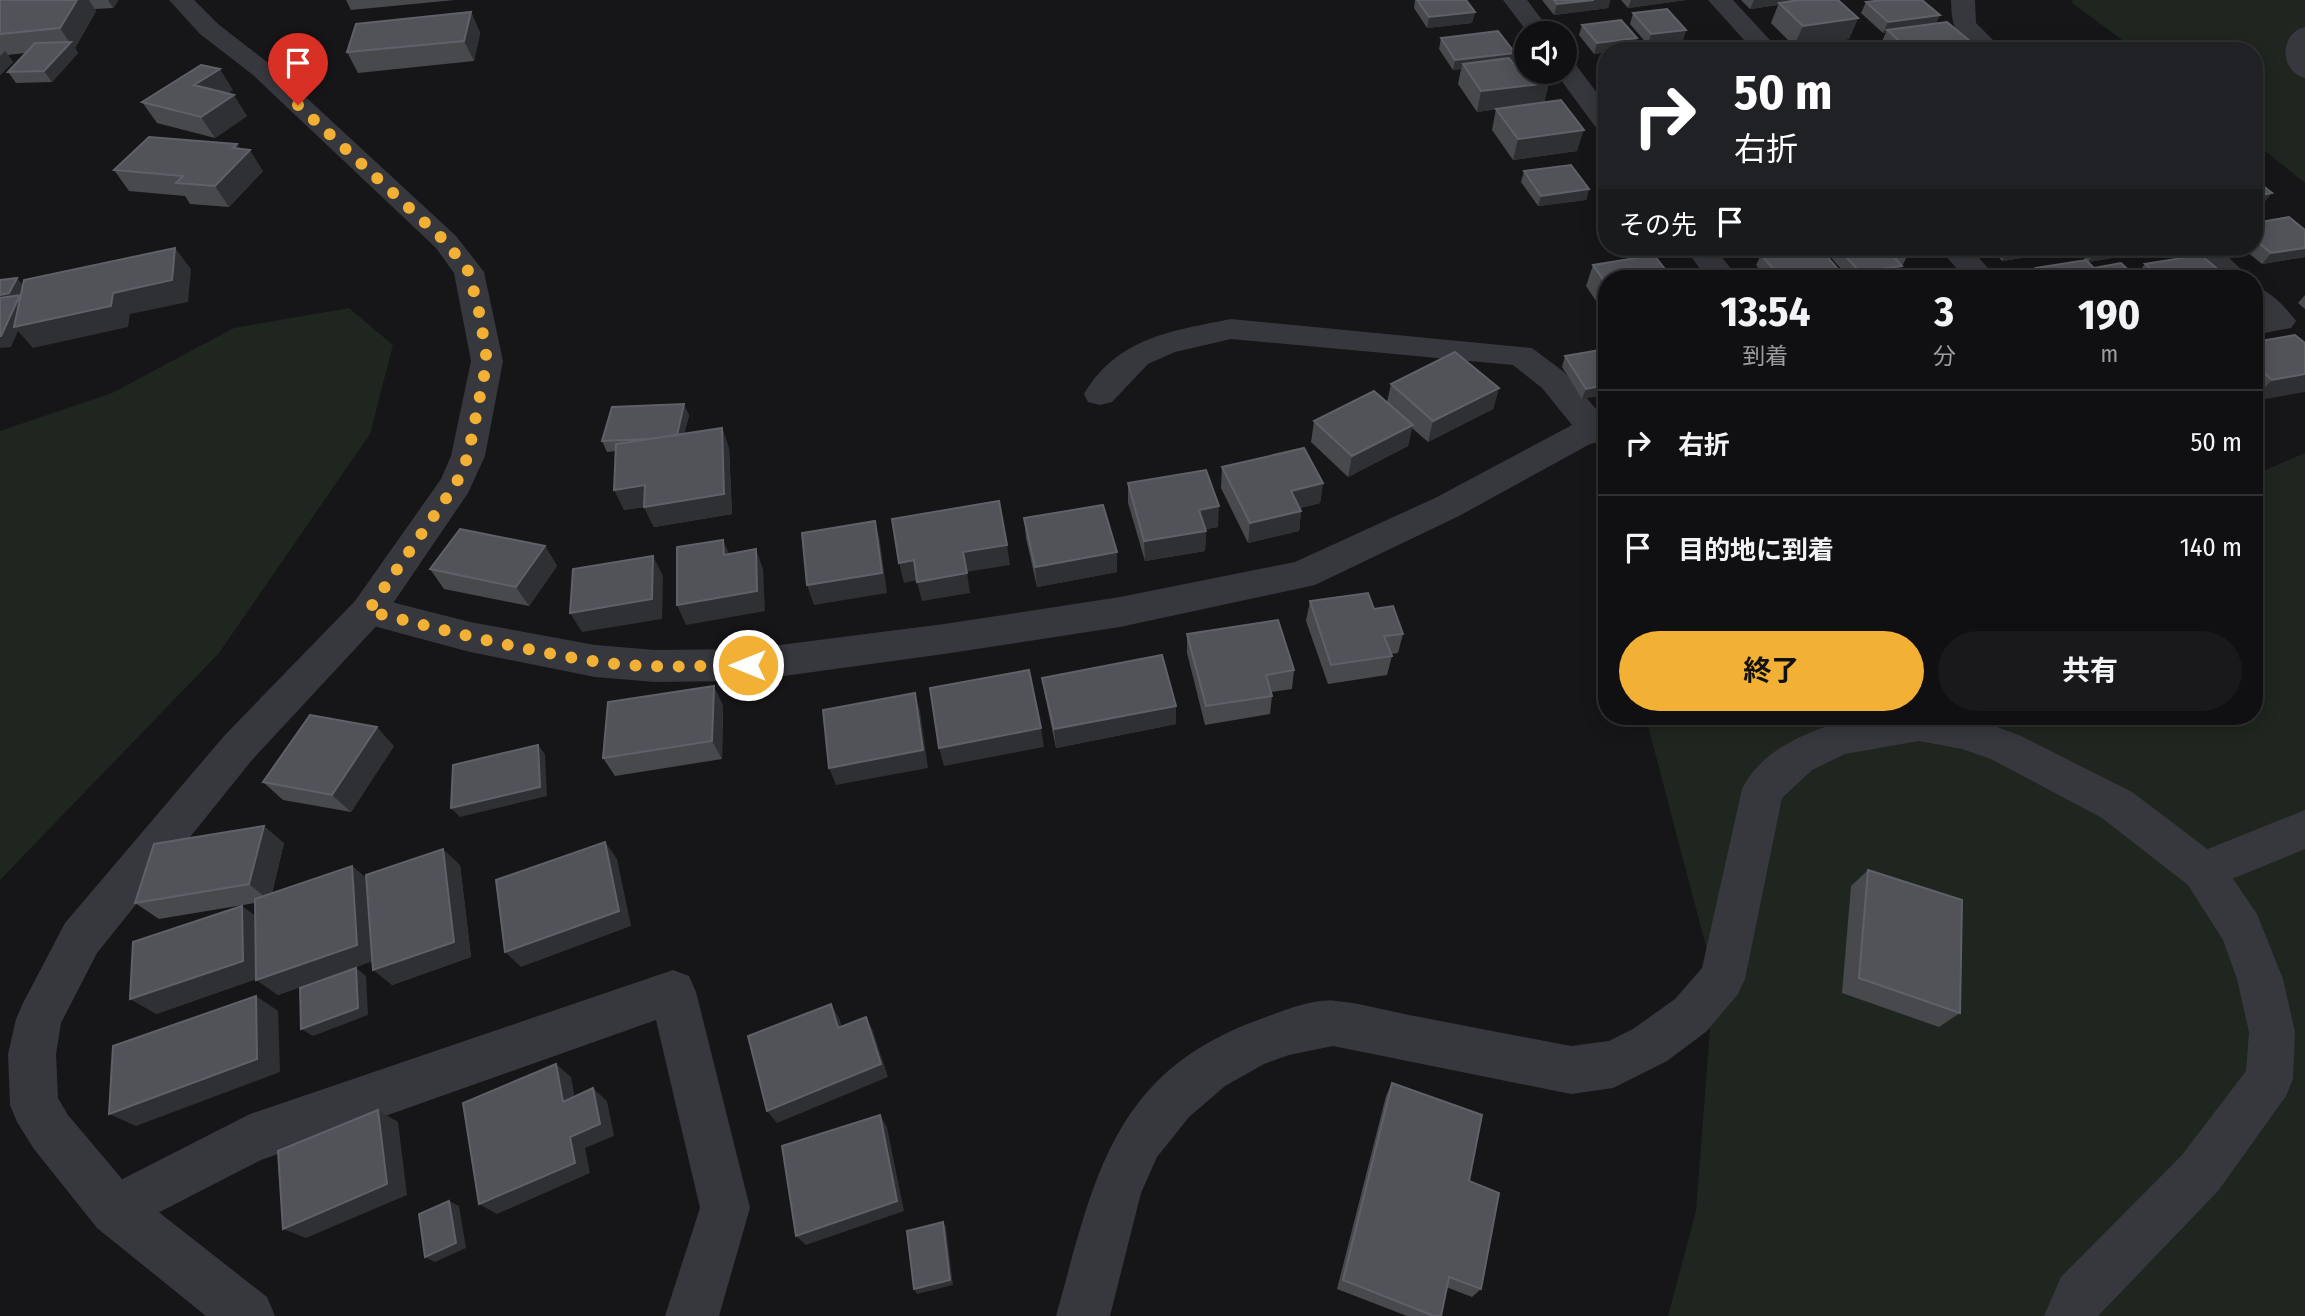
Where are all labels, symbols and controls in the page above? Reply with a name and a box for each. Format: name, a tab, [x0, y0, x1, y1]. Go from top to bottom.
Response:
map controls	[1514, 21, 1577, 84]
button: sound	[1514, 21, 1577, 84]
pin	[268, 33, 328, 105]
icon: arrive	[279, 44, 317, 82]
text: 50 m	[1734, 63, 1832, 122]
icon: right	[1619, 70, 1710, 161]
text: 右折	[1734, 130, 1798, 168]
icon: arrive	[1711, 203, 1749, 241]
text: その先	[1619, 210, 1697, 241]
text: 13:54	[1720, 287, 1810, 337]
text: 3	[1934, 287, 1954, 337]
text: 190	[2078, 290, 2141, 340]
text: m	[2100, 340, 2118, 368]
text: 到着	[1742, 342, 1788, 370]
text: 分	[1933, 342, 1956, 370]
icon: right	[1619, 424, 1657, 462]
text: 50 m	[2190, 427, 2242, 458]
text: 右折	[1678, 430, 1730, 461]
icon: arrive	[1619, 529, 1657, 567]
text: 140 m	[2180, 532, 2242, 563]
text: 目的地に到着	[1678, 535, 1834, 566]
position arrow	[711, 628, 785, 702]
button: 終了	[1619, 631, 1924, 711]
button: 共有	[1938, 631, 2242, 711]

